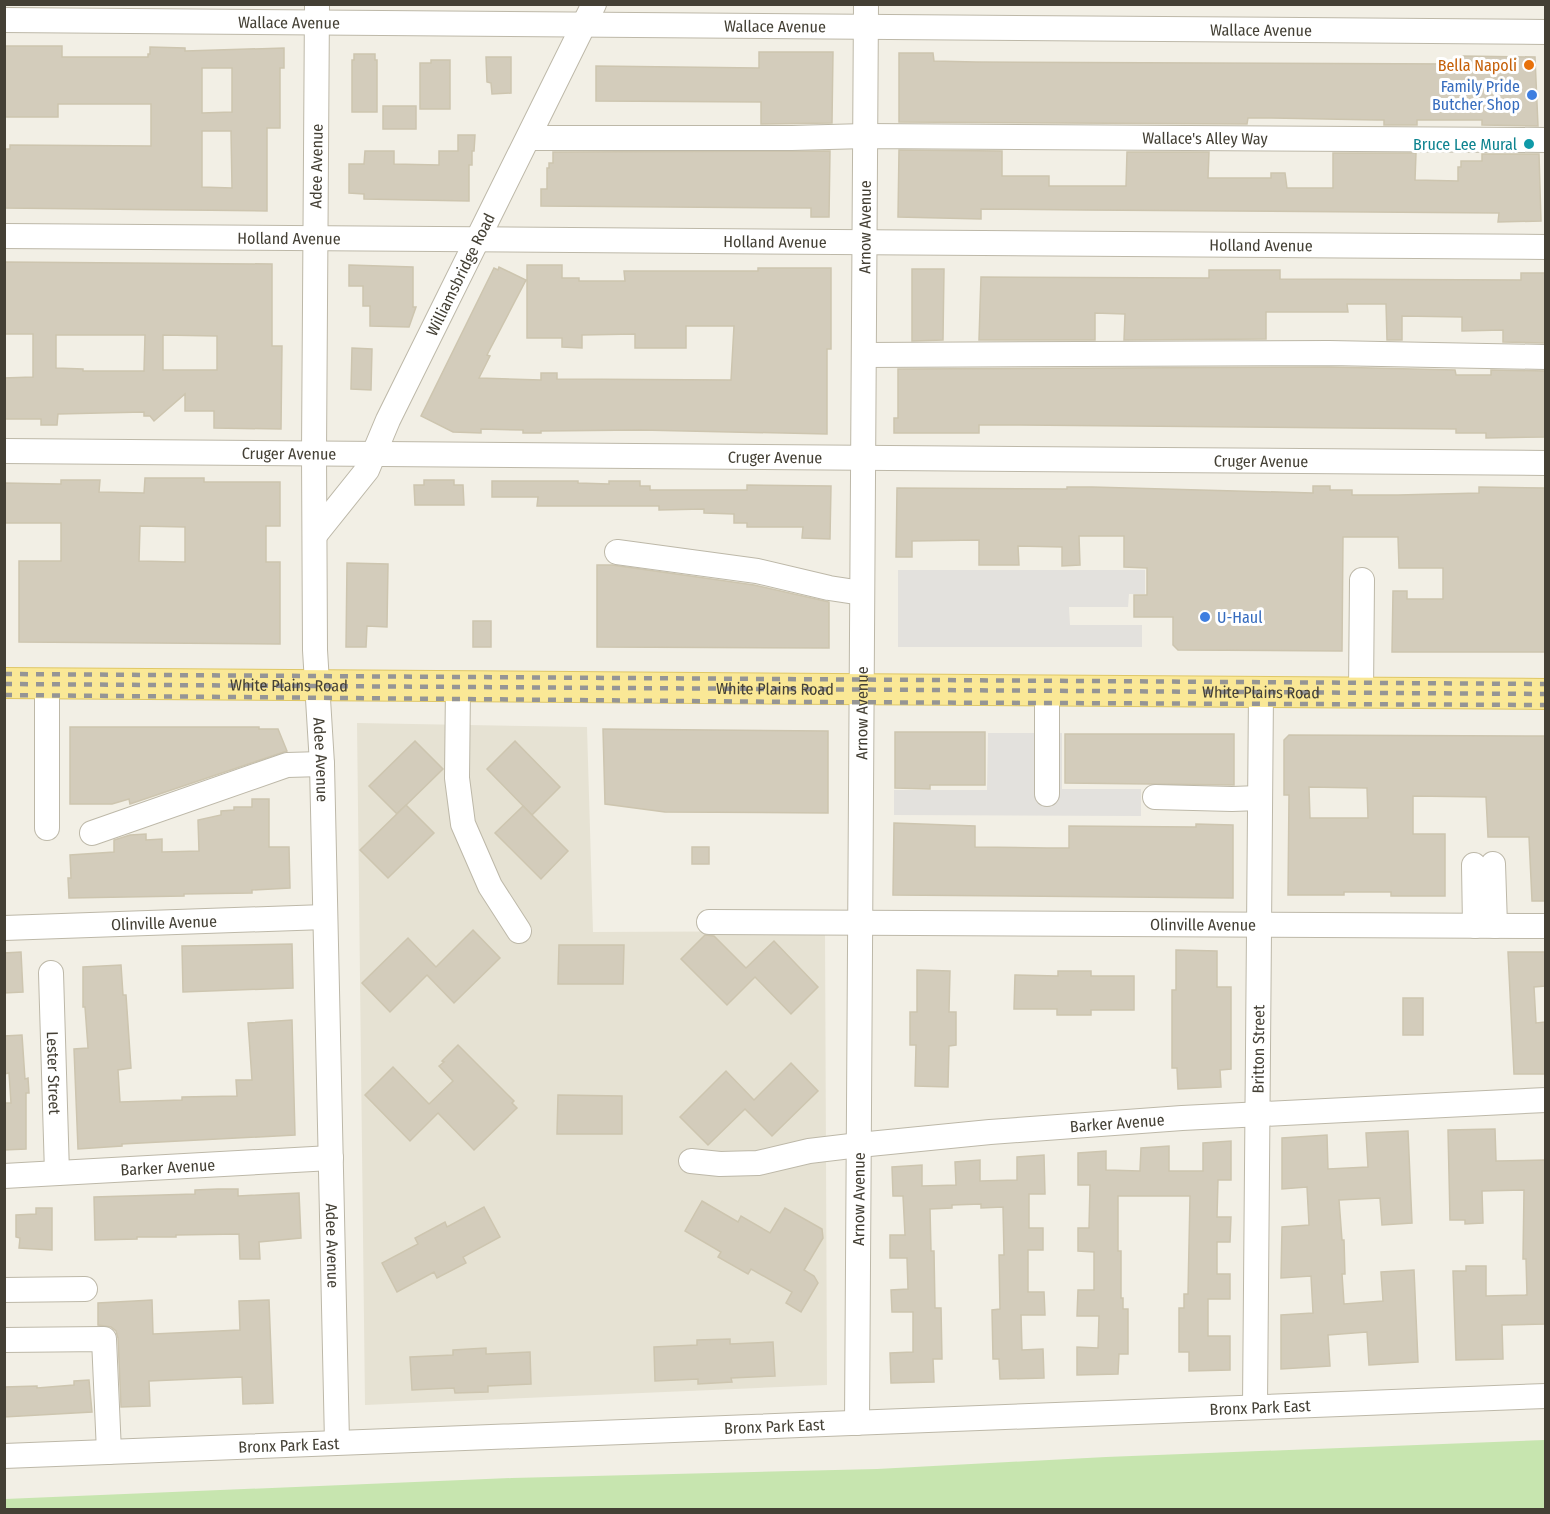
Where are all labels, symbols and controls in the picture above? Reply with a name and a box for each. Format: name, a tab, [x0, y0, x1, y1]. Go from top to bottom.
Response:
street label: Wallace Avenue	[238, 13, 340, 33]
street label: Wallace Avenue	[724, 17, 826, 36]
street label: Wallace Avenue	[1210, 20, 1312, 40]
place label: Bella Napoli	[1438, 56, 1517, 75]
marker: Bella Napoli	[1522, 58, 1536, 72]
place label: Family Pride Butcher Shop	[1432, 77, 1520, 114]
marker: Family Pride Butcher Shop	[1525, 88, 1539, 102]
street label: Adee Avenue	[306, 123, 327, 208]
street label: Wallace's Alley Way	[1142, 129, 1269, 148]
place label: Bruce Lee Mural	[1413, 135, 1517, 154]
marker: Bruce Lee Mural	[1522, 137, 1536, 151]
street label: Arnow Avenue	[855, 180, 875, 274]
street label: Williamsbridge Road	[422, 210, 499, 339]
street label: Holland Avenue	[237, 229, 341, 248]
street label: Holland Avenue	[723, 232, 827, 252]
street label: Holland Avenue	[1209, 236, 1313, 255]
street label: Cruger Avenue	[242, 444, 336, 464]
street label: Cruger Avenue	[728, 448, 822, 467]
street label: Cruger Avenue	[1214, 451, 1308, 471]
place label: U-Haul	[1217, 608, 1262, 627]
marker: U-Haul	[1198, 610, 1212, 624]
street label: Arnow Avenue	[852, 666, 872, 760]
street label: White Plains Road	[230, 676, 348, 695]
street label: White Plains Road	[716, 679, 834, 699]
street label: White Plains Road	[1202, 683, 1320, 702]
street label: Adee Avenue	[309, 717, 332, 802]
street label: Olinville Avenue	[111, 912, 217, 934]
street label: Olinville Avenue	[1150, 915, 1256, 935]
street label: Britton Street	[1249, 1004, 1268, 1093]
street label: Lester Street	[43, 1031, 64, 1116]
street label: Barker Avenue	[1069, 1110, 1165, 1136]
street label: Arnow Avenue	[849, 1152, 869, 1246]
street label: Barker Avenue	[120, 1155, 216, 1180]
street label: Adee Avenue	[322, 1203, 343, 1288]
street label: Bronx Park East	[1209, 1396, 1312, 1419]
street label: Bronx Park East	[724, 1415, 826, 1438]
street label: Bronx Park East	[238, 1434, 340, 1457]

